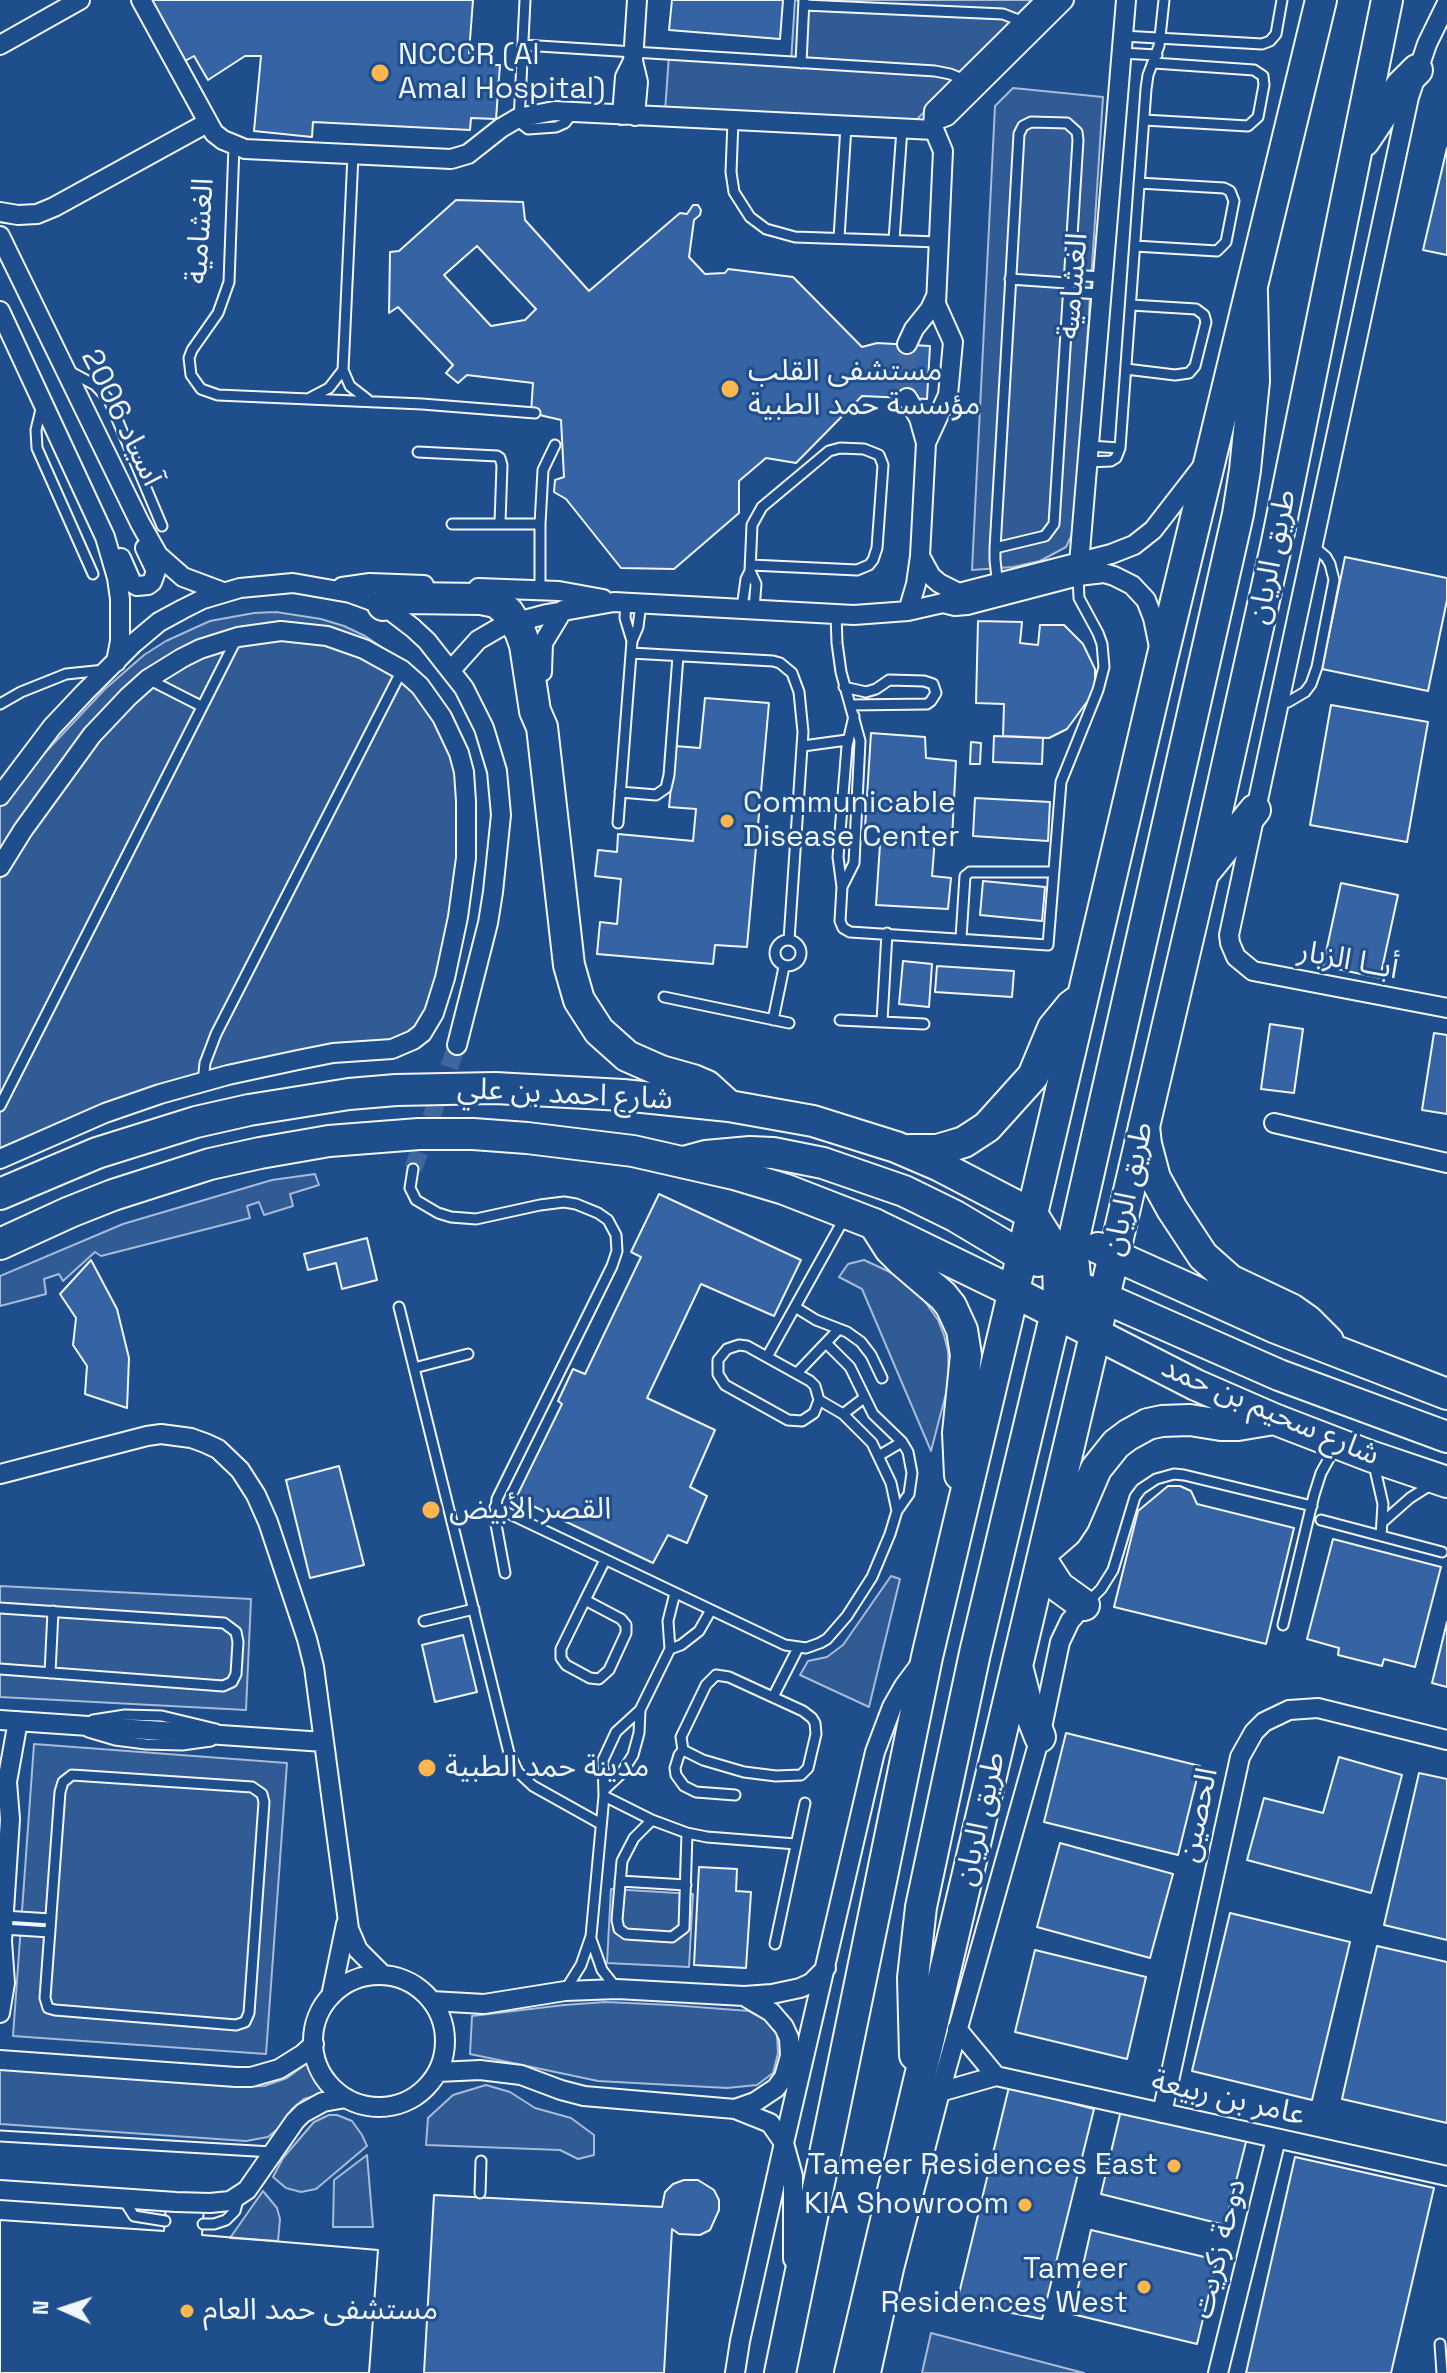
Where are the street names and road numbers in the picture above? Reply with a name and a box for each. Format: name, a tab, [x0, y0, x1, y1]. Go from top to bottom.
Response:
street label: الغشامية	[179, 177, 223, 285]
street label: الغشامية	[1051, 231, 1097, 341]
street label: آسياد 2006	[73, 344, 169, 492]
street label: طريق الريان	[1241, 487, 1305, 627]
street label: أبــا الزبار	[1295, 934, 1401, 988]
street label: شارع احمد بن علي	[456, 1071, 674, 1119]
street label: طريق الريان	[1096, 1119, 1162, 1259]
street label: شارع سحيم بن حمد	[1156, 1350, 1384, 1474]
street label: طريق الريان	[948, 1749, 1014, 1889]
street label: الحصين	[1171, 1764, 1227, 1866]
street label: عامر بن ربيعة	[1148, 2064, 1308, 2134]
street label: دوحة زكريت	[1185, 2175, 1255, 2323]

